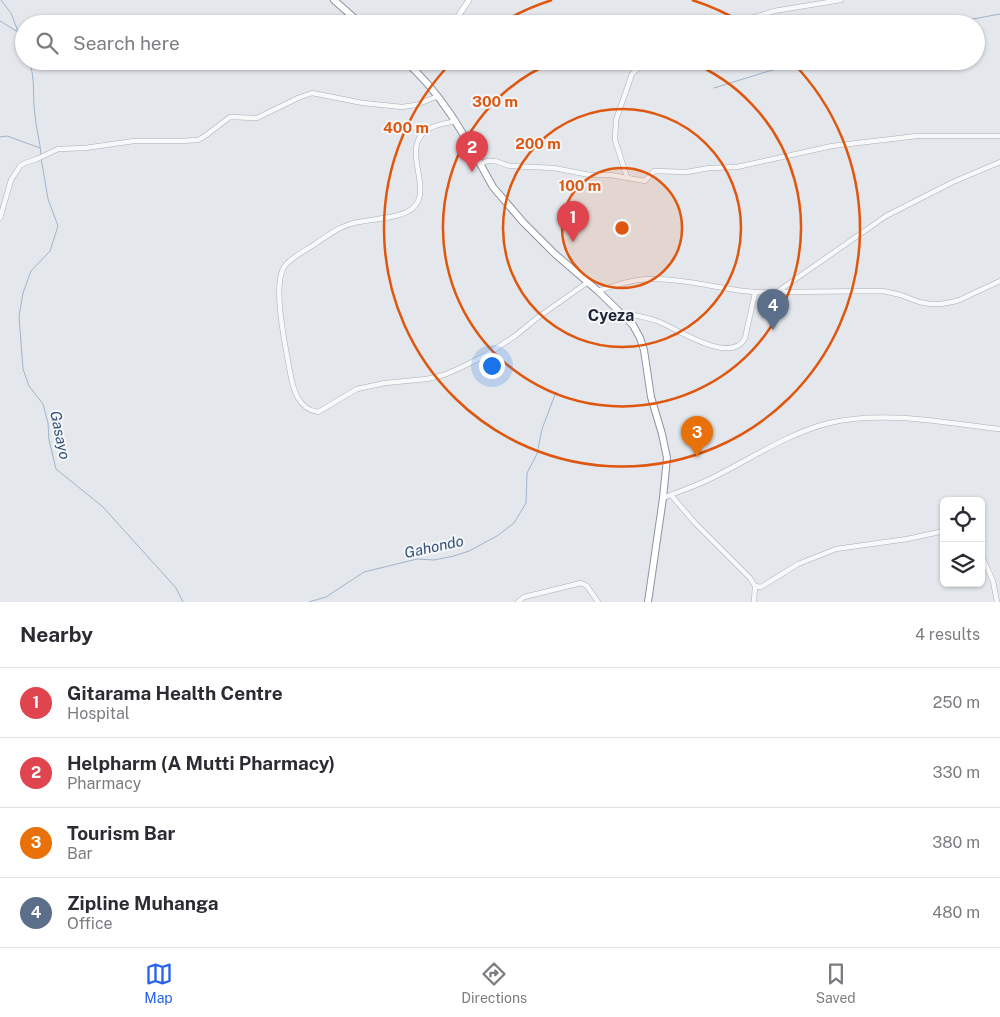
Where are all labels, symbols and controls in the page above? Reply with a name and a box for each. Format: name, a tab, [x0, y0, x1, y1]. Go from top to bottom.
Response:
search box	[15, 15, 985, 70]
icon: search	[33, 29, 61, 57]
text: Search here	[73, 32, 180, 54]
text: 300 m	[472, 93, 518, 110]
text: 400 m	[383, 119, 429, 136]
pin: 2	[456, 131, 488, 172]
text: 200 m	[515, 135, 561, 152]
text: 100 m	[559, 177, 601, 194]
pin: 1	[557, 201, 589, 242]
centre of rings	[613, 219, 631, 237]
pin: 4	[757, 289, 789, 330]
district label: Cyeza	[588, 306, 634, 325]
your location	[479, 353, 505, 379]
water label: Gasayo	[47, 409, 74, 461]
pin: 3	[681, 416, 713, 457]
map controls	[940, 497, 985, 587]
button: locate	[940, 497, 985, 542]
water label: Gahondo	[403, 532, 465, 561]
button: layers	[940, 542, 985, 587]
text: Nearby	[20, 622, 93, 647]
text: 4 results	[915, 625, 980, 644]
text: Gitarama Health Centre	[67, 682, 283, 704]
text: 1	[33, 693, 39, 712]
text: 250 m	[933, 693, 980, 712]
text: Hospital	[67, 704, 130, 723]
text: Helpharm (A Mutti Pharmacy)	[67, 752, 335, 774]
text: 2	[31, 763, 41, 782]
text: 330 m	[933, 763, 980, 782]
text: Pharmacy	[67, 774, 141, 793]
text: Tourism Bar	[67, 822, 175, 844]
text: 3	[31, 833, 41, 852]
text: 380 m	[932, 833, 980, 852]
text: Bar	[67, 844, 93, 863]
text: Zipline Muhanga	[67, 892, 218, 914]
text: 4	[31, 903, 41, 922]
text: 480 m	[932, 903, 980, 922]
text: Office	[67, 914, 113, 933]
tab: Map	[144, 960, 173, 1006]
tab: Directions	[461, 960, 527, 1006]
tab: Saved	[816, 960, 856, 1006]

